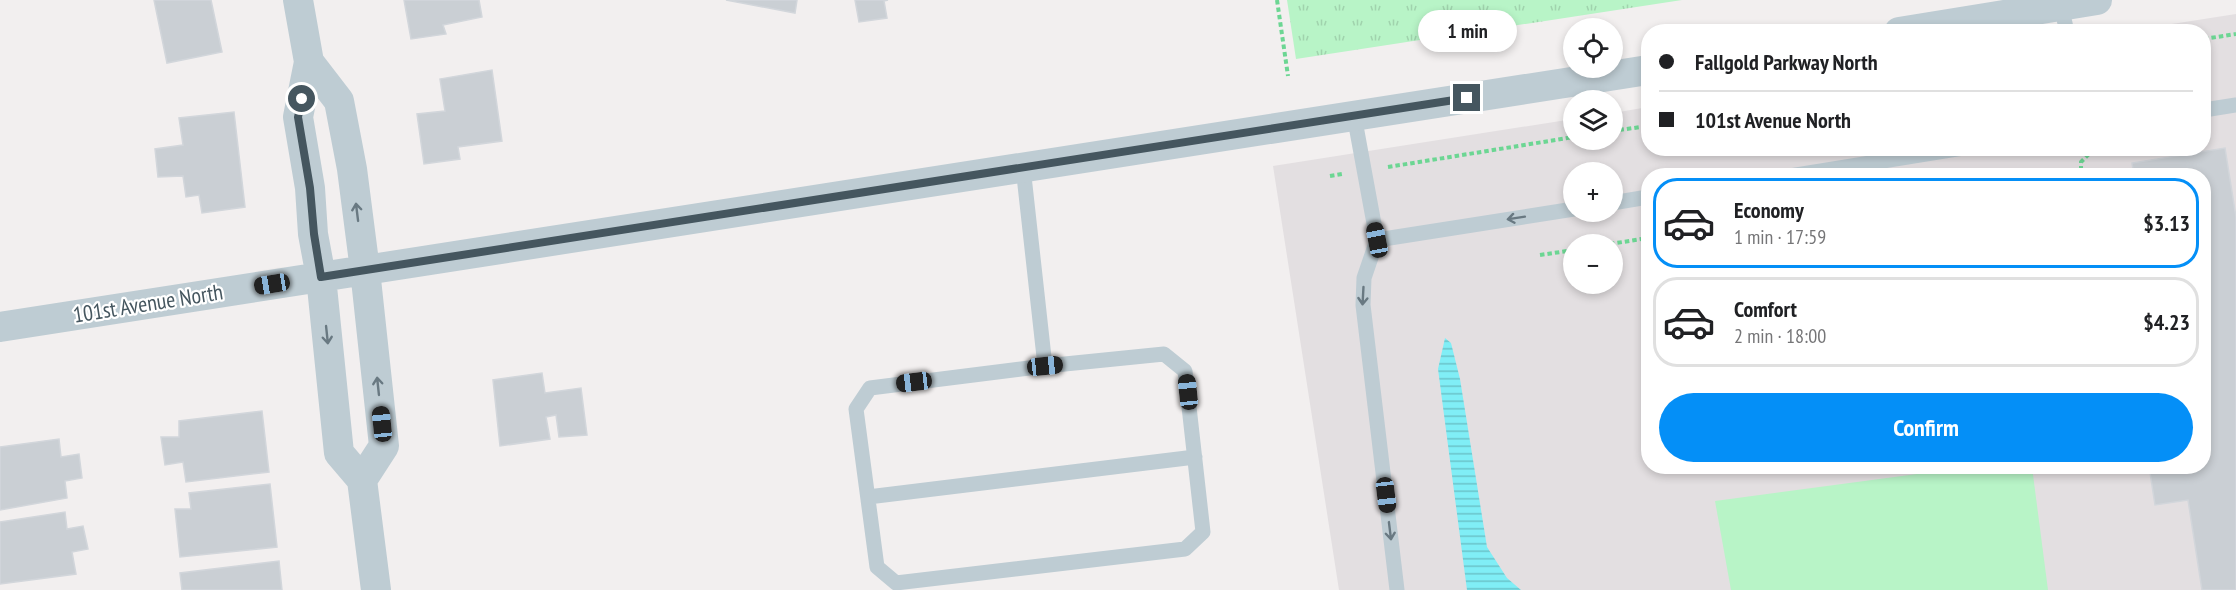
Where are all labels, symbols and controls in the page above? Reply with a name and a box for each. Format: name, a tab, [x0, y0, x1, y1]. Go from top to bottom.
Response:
callout: 1 min	[1418, 11, 1516, 53]
text: 1 min	[1447, 18, 1488, 44]
map controls	[1563, 18, 1623, 294]
button: locate	[1563, 18, 1623, 78]
text: Fallgold Parkway North	[1695, 48, 1878, 76]
route end	[1453, 84, 1480, 111]
route start	[288, 85, 315, 112]
button: layers	[1563, 90, 1623, 150]
text: 101st Avenue North	[1695, 106, 1851, 134]
button: +	[1563, 162, 1623, 222]
icon: car	[1662, 196, 1716, 250]
text: Economy	[1734, 196, 1804, 224]
one-way arrow	[351, 203, 362, 223]
text: $3.13	[2143, 209, 2190, 237]
one-way arrow	[1506, 213, 1526, 224]
car	[1365, 221, 1389, 259]
text: 1 min · 17:59	[1734, 224, 1826, 250]
button: −	[1563, 234, 1623, 294]
car	[253, 272, 291, 296]
street label: 101st Avenue North	[71, 277, 225, 329]
one-way arrow	[1358, 286, 1369, 305]
icon: car	[1662, 295, 1716, 349]
text: Comfort	[1734, 295, 1797, 323]
text: $4.23	[2143, 308, 2190, 336]
text: 2 min · 18:00	[1734, 323, 1826, 349]
one-way arrow	[322, 325, 333, 345]
car	[1026, 355, 1064, 377]
car	[895, 371, 933, 393]
car	[1177, 373, 1199, 411]
one-way arrow	[372, 377, 383, 397]
button: Confirm	[1659, 393, 2193, 462]
car	[371, 405, 393, 443]
car	[1375, 476, 1397, 514]
one-way arrow	[1385, 521, 1396, 541]

